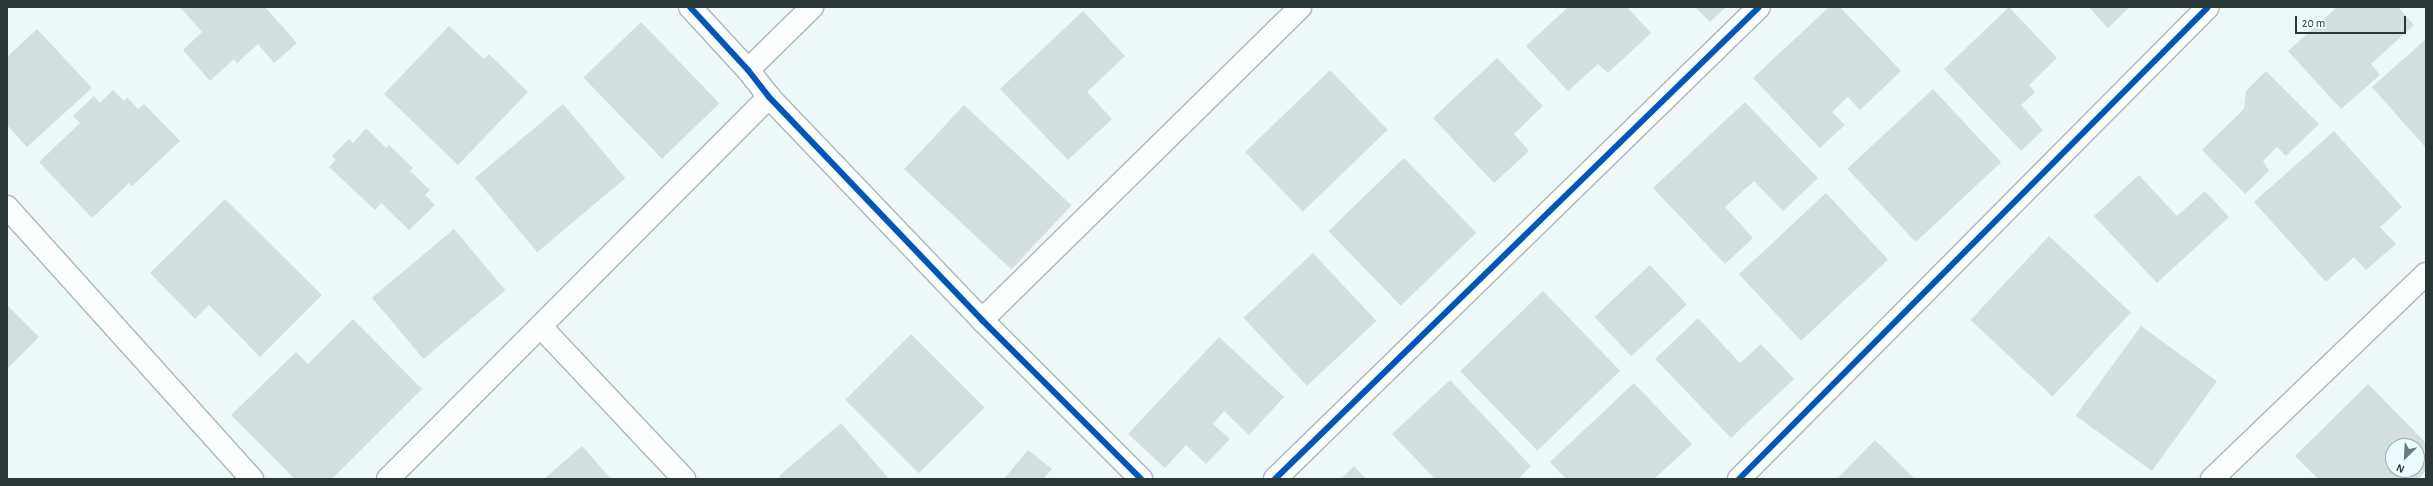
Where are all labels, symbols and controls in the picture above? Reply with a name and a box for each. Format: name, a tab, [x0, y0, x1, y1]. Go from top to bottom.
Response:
scale bar	[2297, 8, 2408, 34]
text: 20 m	[2302, 17, 2325, 29]
north arrow	[2385, 438, 2425, 478]
text: N	[2395, 462, 2406, 475]

